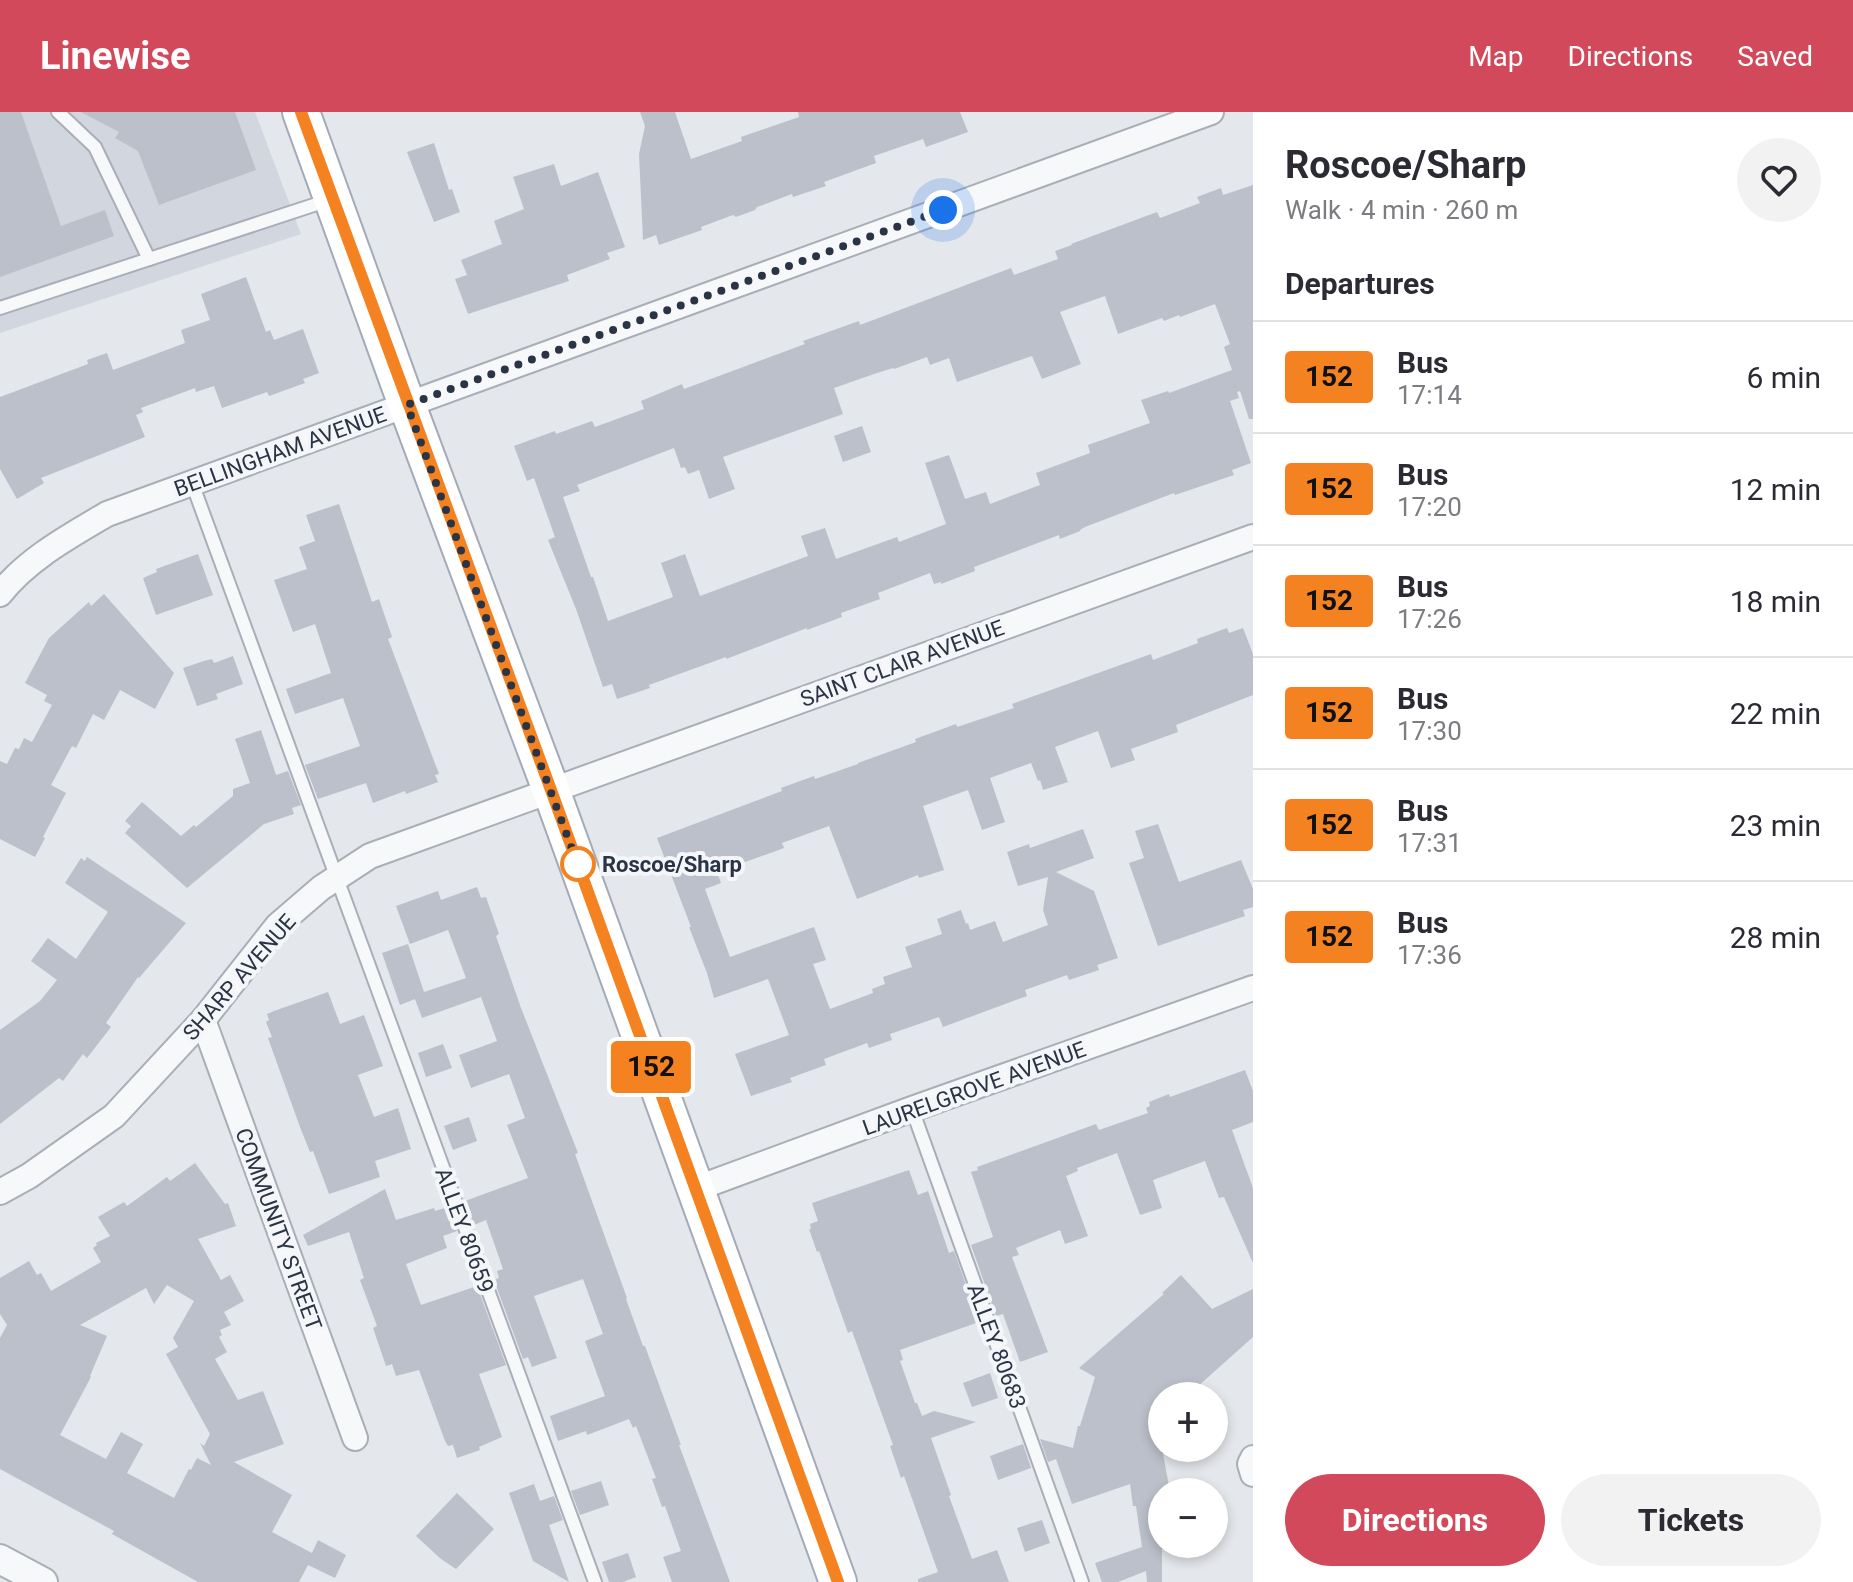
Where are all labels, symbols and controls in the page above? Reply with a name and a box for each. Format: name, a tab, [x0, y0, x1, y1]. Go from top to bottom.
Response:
text: Linewise	[40, 34, 190, 78]
text: Map	[1468, 40, 1524, 73]
text: Directions	[1568, 40, 1693, 73]
text: Saved	[1737, 40, 1813, 73]
button: heart	[1737, 138, 1821, 222]
text: Roscoe/Sharp	[1285, 143, 1527, 187]
your location	[923, 190, 963, 230]
text: Walk · 4 min · 260 m	[1285, 195, 1518, 225]
text: Departures	[1285, 266, 1435, 301]
text: Bus	[1397, 345, 1448, 380]
text: 152	[1305, 360, 1353, 393]
text: 6 min	[1747, 360, 1821, 395]
text: 17:14	[1397, 380, 1462, 410]
street label: BELLINGHAM AVENUE	[171, 401, 390, 502]
text: Bus	[1397, 457, 1448, 492]
text: 152	[1305, 472, 1353, 505]
text: 12 min	[1730, 472, 1821, 507]
text: 17:20	[1397, 492, 1462, 522]
text: Bus	[1397, 569, 1448, 604]
text: 152	[1305, 584, 1353, 617]
text: 18 min	[1730, 584, 1821, 619]
text: 17:26	[1397, 604, 1462, 634]
street label: SAINT CLAIR AVENUE	[797, 615, 1007, 712]
text: Bus	[1397, 681, 1448, 716]
text: 152	[1305, 696, 1353, 729]
text: 22 min	[1730, 696, 1821, 731]
text: 17:30	[1397, 716, 1462, 746]
text: Bus	[1397, 793, 1448, 828]
text: 152	[1305, 808, 1353, 841]
text: 23 min	[1730, 808, 1821, 843]
text: 17:31	[1397, 828, 1462, 858]
marker: Roscoe/Sharp	[561, 847, 595, 881]
place label: Roscoe/Sharp	[602, 852, 742, 877]
text: Bus	[1397, 905, 1448, 940]
street label: SHARP AVENUE	[178, 909, 301, 1045]
text: 152	[1305, 920, 1353, 953]
text: 28 min	[1730, 920, 1821, 955]
text: 17:36	[1397, 940, 1462, 970]
street label: LAURELGROVE AVENUE	[859, 1036, 1089, 1140]
line badge: 152	[605, 1041, 697, 1093]
text: 152	[627, 1050, 675, 1083]
street label: COMMUNITY STREET	[230, 1125, 327, 1334]
street label: ALLEY 80659	[430, 1164, 499, 1296]
street label: ALLEY 80683	[962, 1280, 1031, 1412]
map controls	[1148, 1382, 1228, 1558]
button: +	[1148, 1382, 1228, 1462]
button: Directions	[1285, 1474, 1545, 1566]
button: Tickets	[1561, 1474, 1821, 1566]
button: −	[1148, 1478, 1228, 1558]

